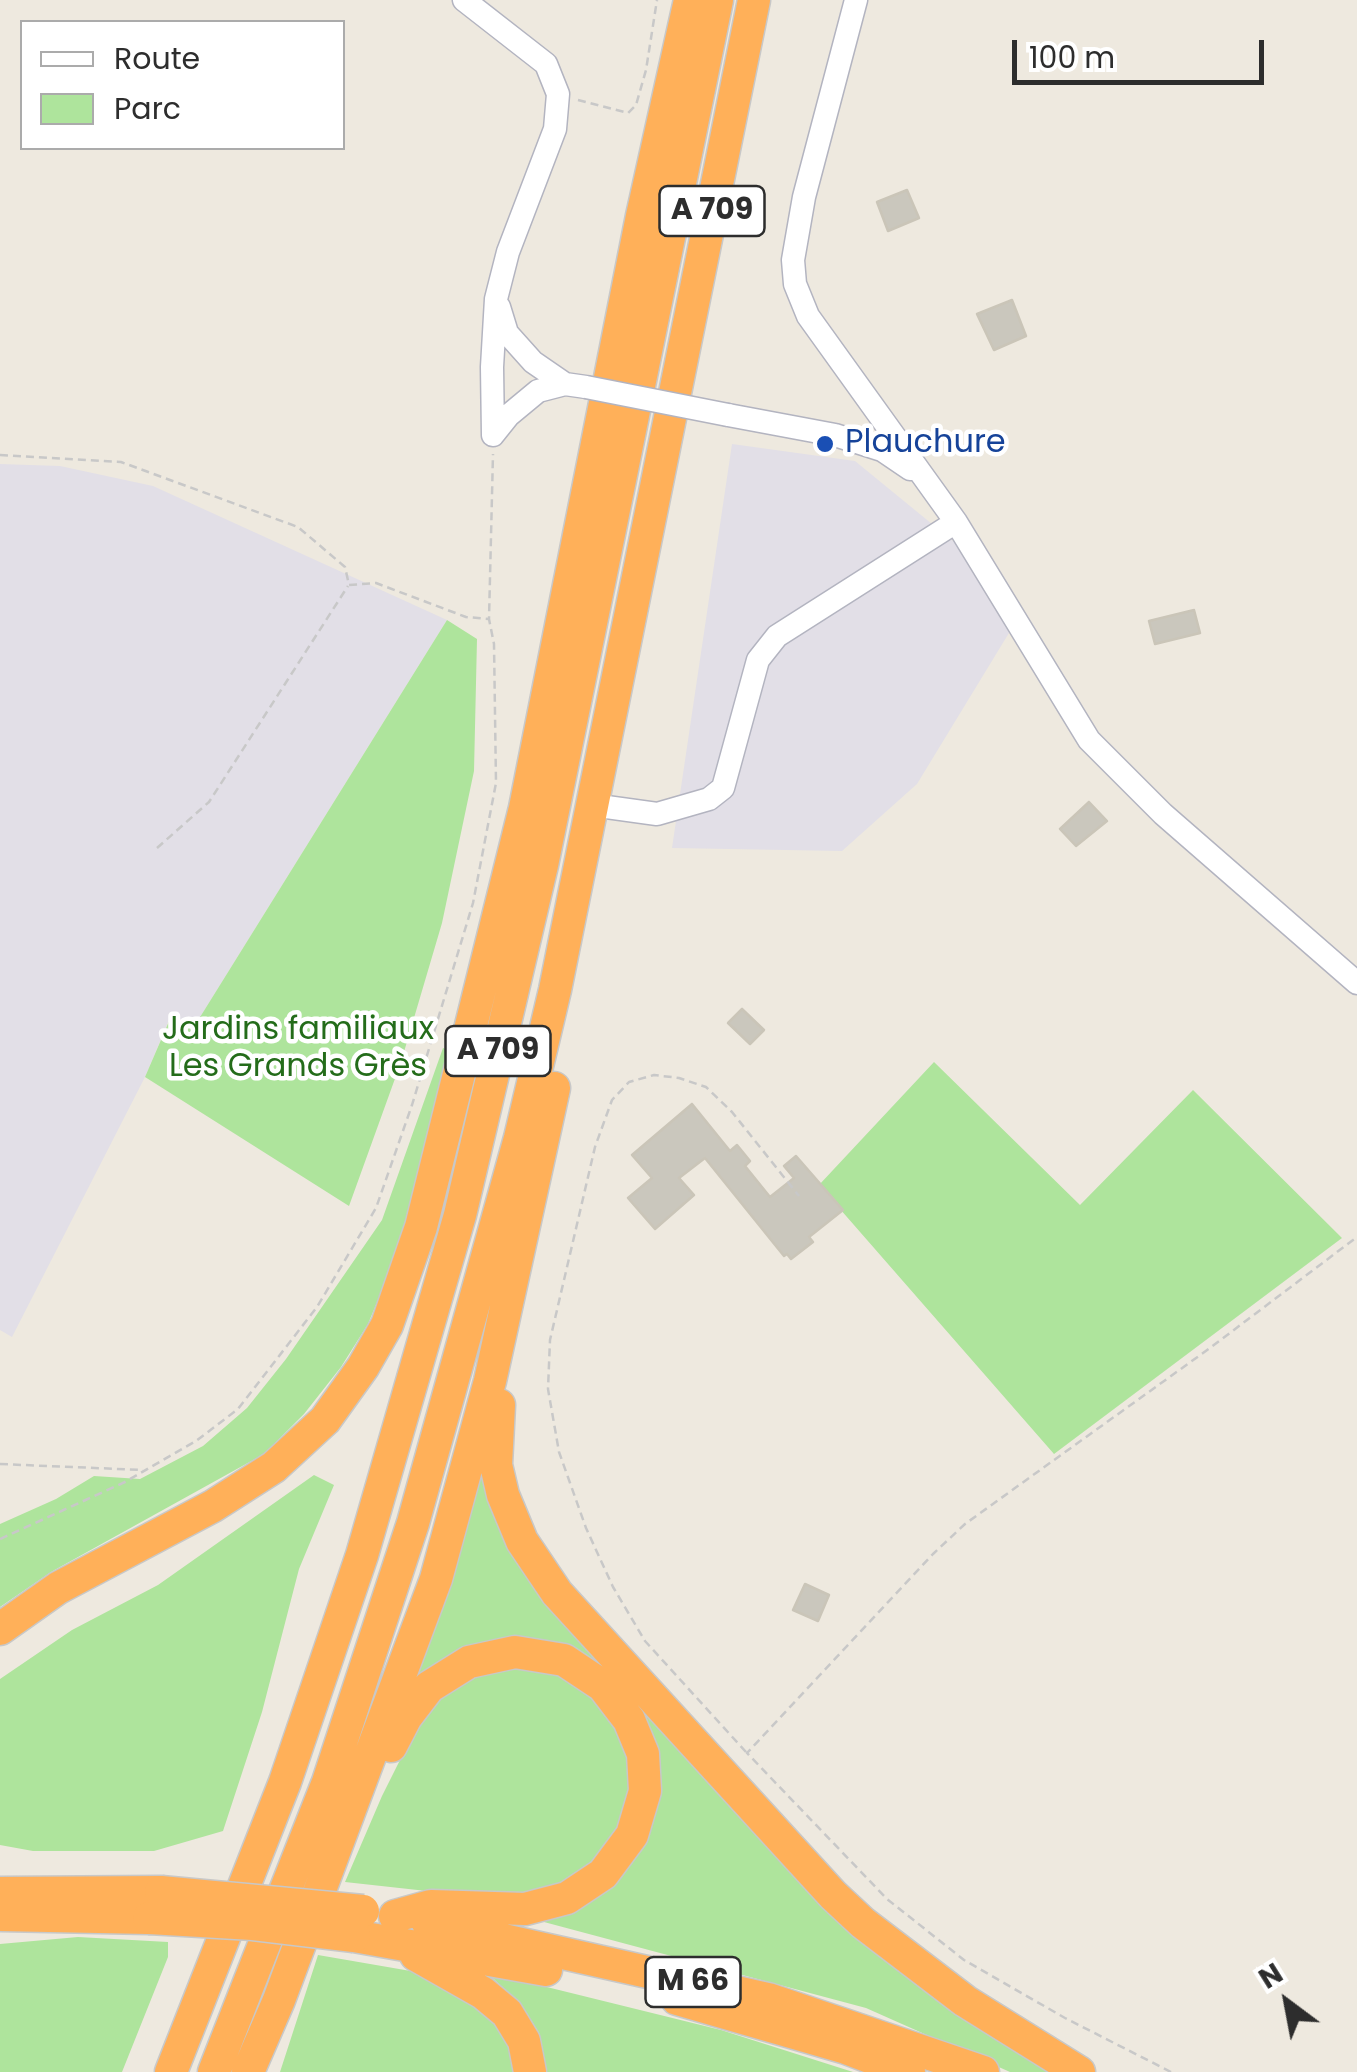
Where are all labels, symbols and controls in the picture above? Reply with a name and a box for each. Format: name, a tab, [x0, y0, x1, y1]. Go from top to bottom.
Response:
legend	[20, 20, 345, 150]
scale bar	[1017, 20, 1270, 82]
text: 100 m	[1029, 36, 1115, 79]
text: Route	[114, 37, 200, 80]
text: Parc	[114, 87, 181, 130]
road number: A 709	[660, 186, 764, 236]
place label: Plauchure	[845, 425, 1006, 463]
marker: Plauchure	[814, 433, 836, 455]
park label: Jardins familiaux Les Grands Grès	[162, 1012, 434, 1087]
road number: A 709	[446, 1026, 550, 1076]
north arrow	[1237, 1952, 1337, 2052]
text: N	[1252, 1954, 1290, 1998]
road number: M 66	[646, 1957, 740, 2007]

